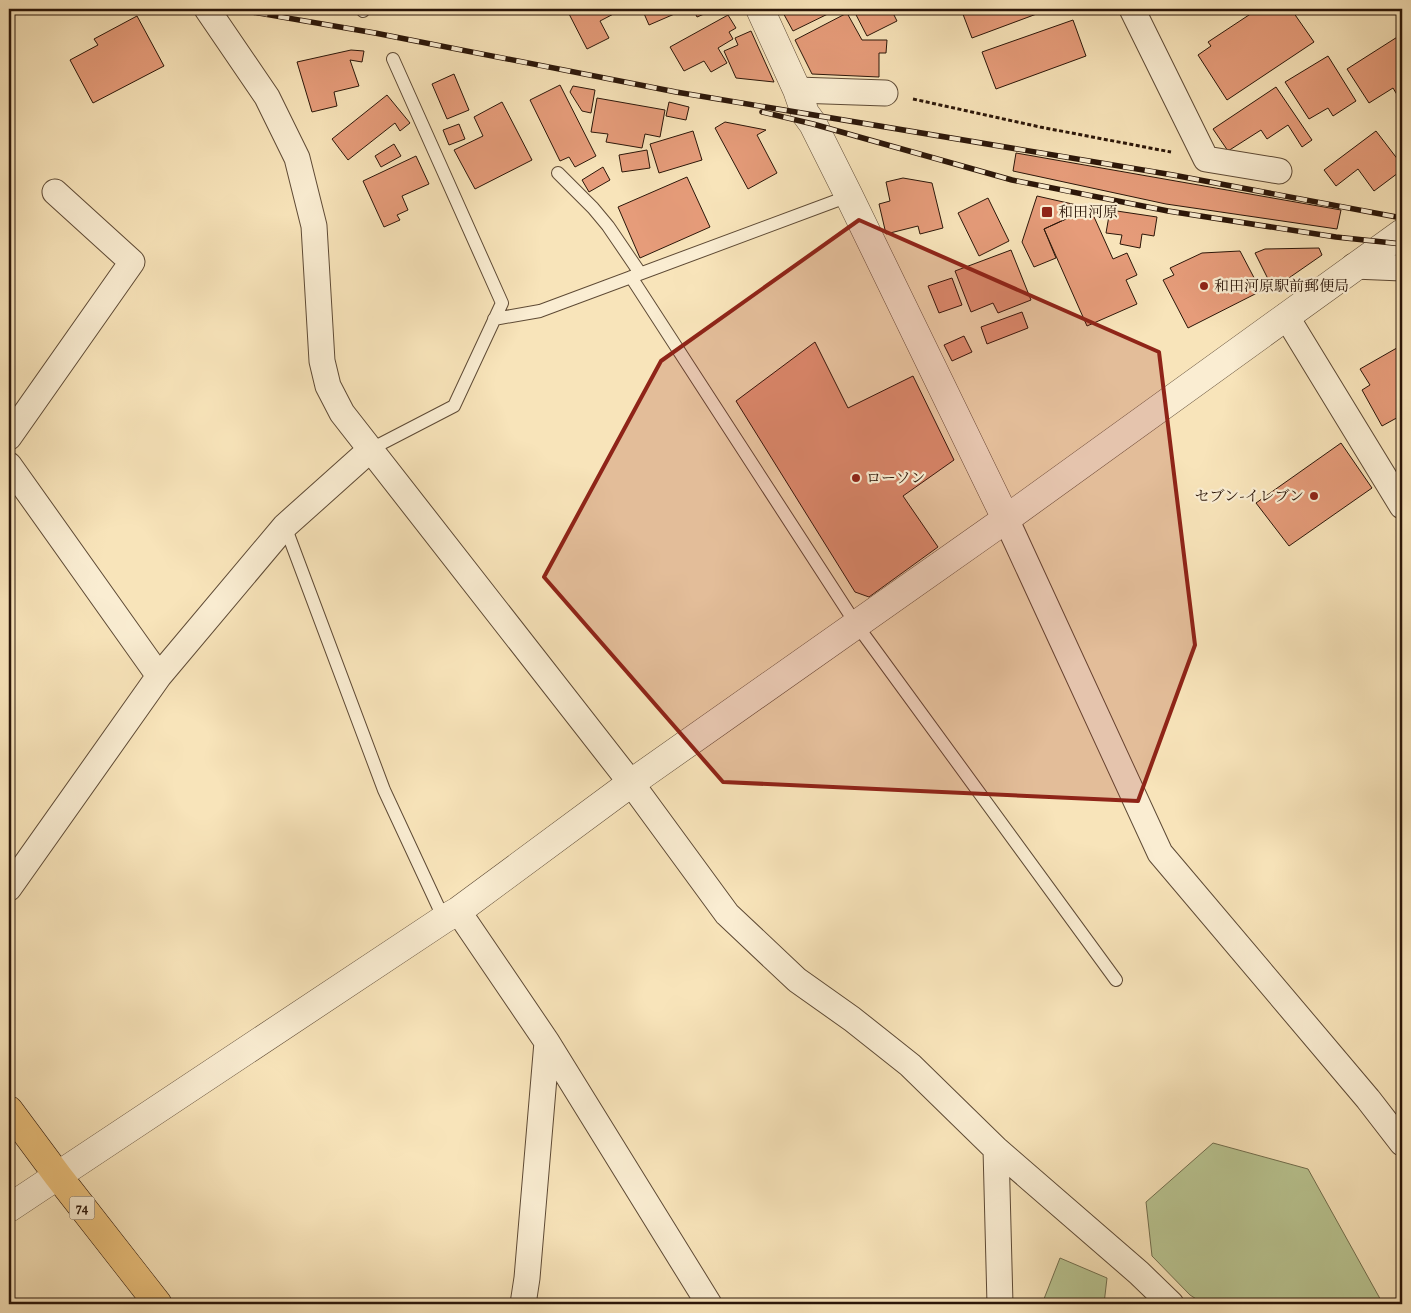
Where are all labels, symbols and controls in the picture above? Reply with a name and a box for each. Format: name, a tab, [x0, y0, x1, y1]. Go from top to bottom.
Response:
place label: 和田河原	[1058, 202, 1118, 222]
marker: 和田河原	[1040, 205, 1054, 219]
place label: 和田河原駅前郵便局	[1214, 276, 1349, 296]
marker: 和田河原駅前郵便局	[1198, 280, 1210, 292]
place label: ローソン	[866, 468, 925, 488]
marker: ローソン	[850, 472, 862, 484]
place label: セブン-イレブン	[1194, 486, 1304, 506]
marker: セブン-イレブン	[1308, 490, 1320, 502]
road number: 74	[70, 1196, 94, 1220]

